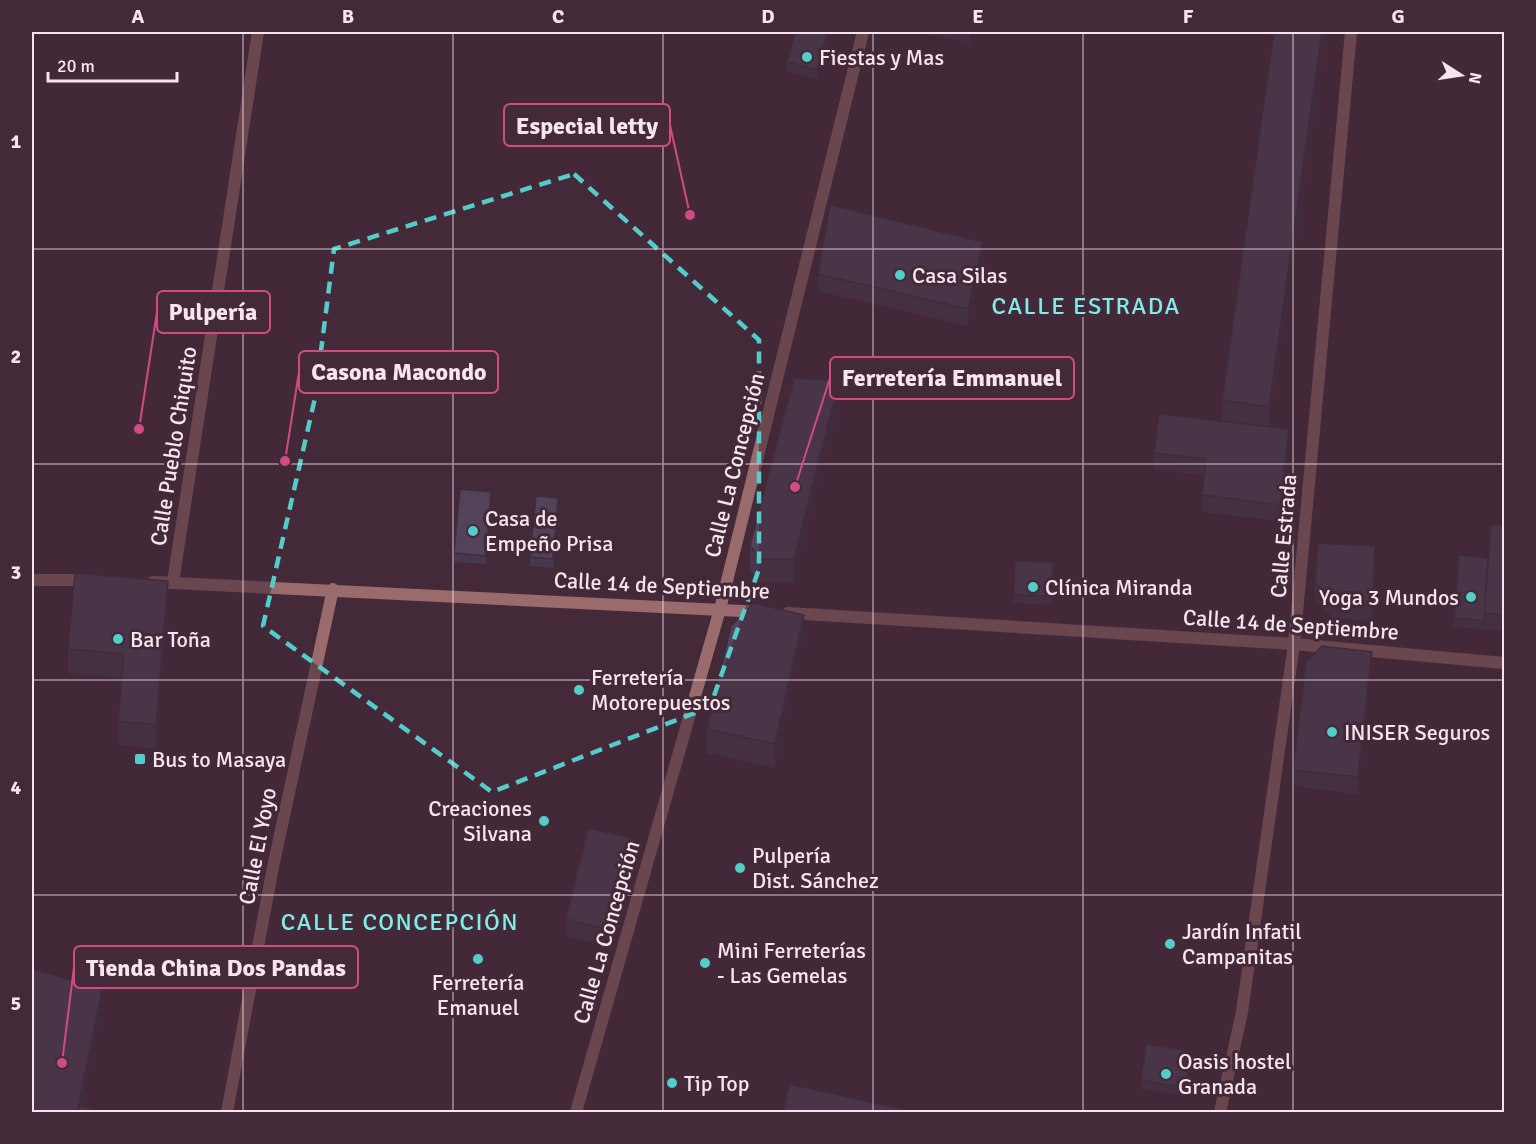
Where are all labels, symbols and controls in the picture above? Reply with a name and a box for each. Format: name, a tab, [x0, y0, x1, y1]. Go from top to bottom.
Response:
text: A	[132, 4, 145, 29]
text: B	[342, 4, 354, 29]
text: C	[552, 4, 564, 29]
text: D	[761, 4, 775, 29]
text: E	[972, 4, 984, 29]
text: F	[1183, 4, 1194, 29]
text: G	[1391, 4, 1405, 29]
place label: Fiestas y Mas	[819, 44, 944, 71]
scale bar	[48, 45, 177, 83]
north arrow	[1431, 45, 1491, 105]
marker: Fiestas y Mas	[800, 50, 814, 64]
text: 20 m	[57, 55, 95, 77]
text: N	[1464, 70, 1486, 85]
callout: Especial letty	[504, 104, 670, 146]
text: Especial letty	[516, 111, 658, 141]
text: 1	[11, 129, 22, 154]
place label: Casa Silas	[912, 262, 1007, 289]
marker: Casa Silas	[893, 268, 907, 282]
callout: Pulpería	[157, 291, 270, 333]
district label: CALLE ESTRADA	[991, 291, 1181, 321]
text: Pulpería	[169, 297, 257, 327]
text: 2	[11, 344, 21, 369]
street label: Calle Pueblo Chiquito	[144, 344, 203, 548]
callout: Casona Macondo	[299, 351, 498, 393]
text: Casona Macondo	[311, 357, 487, 387]
callout: Ferretería Emmanuel	[830, 357, 1074, 399]
text: Ferretería Emmanuel	[842, 363, 1063, 393]
street label: Calle La Concepción	[698, 370, 770, 560]
street label: Calle Estrada	[1265, 473, 1302, 599]
place label: Casa de Empeño Prisa	[485, 505, 613, 557]
marker: Casa de Empeño Prisa	[466, 524, 480, 538]
text: 3	[11, 560, 21, 585]
street label: Calle 14 de Septiembre	[553, 566, 771, 605]
place label: Clínica Miranda	[1045, 574, 1193, 601]
marker: Clínica Miranda	[1026, 580, 1040, 594]
place label: Yoga 3 Mundos	[1319, 584, 1459, 611]
marker: Yoga 3 Mundos	[1464, 590, 1478, 604]
street label: Calle 14 de Septiembre	[1182, 603, 1400, 646]
place label: Bar Toña	[130, 626, 211, 653]
marker: Bar Toña	[111, 632, 125, 646]
place label: Ferretería Motorepuestos	[591, 664, 730, 716]
marker: Ferretería Motorepuestos	[572, 683, 586, 697]
place label: INISER Seguros	[1344, 719, 1490, 746]
marker: INISER Seguros	[1325, 725, 1339, 739]
place label: Bus to Masaya	[152, 746, 286, 773]
marker: Bus to Masaya	[133, 752, 147, 766]
text: 4	[11, 775, 22, 800]
street label: Calle El Yoyo	[233, 785, 282, 907]
place label: Creaciones Silvana	[428, 795, 532, 847]
marker: Creaciones Silvana	[537, 814, 551, 828]
street label: Calle La Concepción	[567, 837, 646, 1027]
place label: Pulpería Dist. Sánchez	[752, 842, 879, 894]
marker: Pulpería Dist. Sánchez	[733, 861, 747, 875]
district label: CALLE CONCEPCIÓN	[281, 907, 519, 937]
place label: Jardín Infatil Campanitas	[1182, 918, 1302, 970]
place label: Mini Ferreterías - Las Gemelas	[717, 937, 866, 989]
marker: Jardín Infatil Campanitas	[1163, 937, 1177, 951]
callout: Tienda China Dos Pandas	[74, 946, 358, 988]
marker: Ferretería Emanuel	[471, 952, 485, 966]
text: Tienda China Dos Pandas	[86, 953, 346, 983]
marker: Mini Ferreterías - Las Gemelas	[698, 956, 712, 970]
place label: Ferretería Emanuel	[432, 969, 524, 1021]
text: 5	[11, 991, 21, 1016]
place label: Oasis hostel Granada	[1178, 1048, 1291, 1100]
marker: Oasis hostel Granada	[1159, 1067, 1173, 1081]
place label: Tip Top	[684, 1070, 749, 1097]
marker: Tip Top	[665, 1076, 679, 1090]

